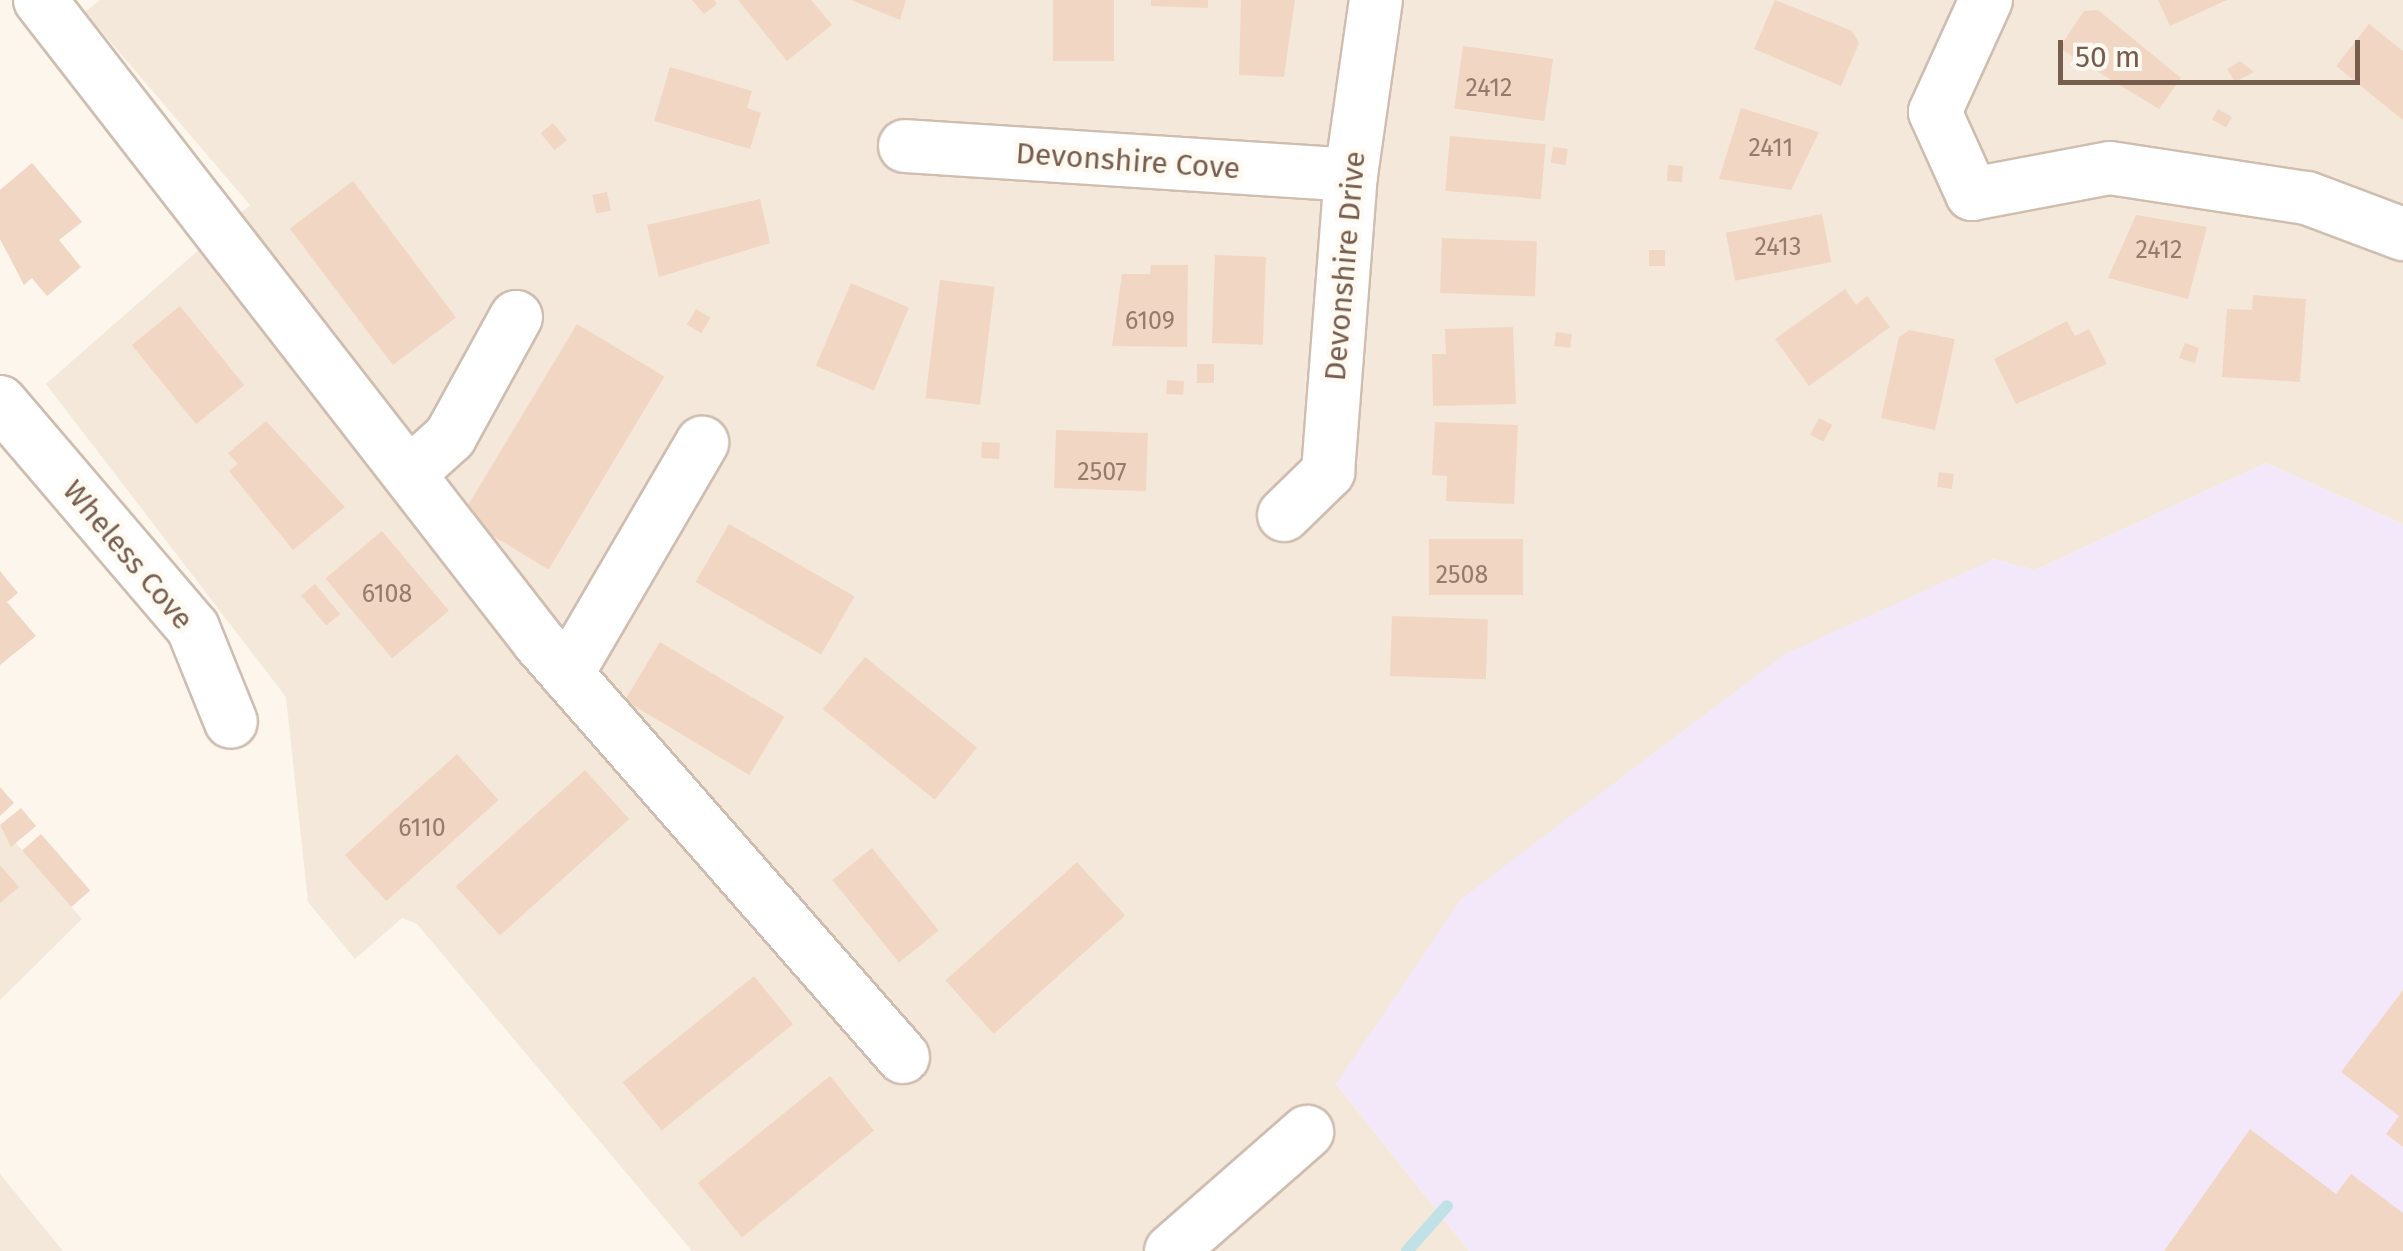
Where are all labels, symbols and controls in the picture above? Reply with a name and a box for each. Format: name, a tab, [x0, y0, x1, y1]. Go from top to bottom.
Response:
scale bar	[2063, 20, 2366, 82]
text: 50 m	[2075, 39, 2140, 75]
house number: 2412	[1466, 73, 1512, 103]
house number: 2411	[1749, 133, 1793, 163]
street label: Devonshire Cove	[1015, 135, 1241, 187]
street label: Devonshire Drive	[1317, 150, 1373, 382]
house number: 2413	[1755, 232, 1801, 262]
house number: 2412	[2136, 235, 2182, 265]
house number: 6109	[1125, 306, 1175, 336]
house number: 2507	[1077, 457, 1127, 487]
street label: Wheless Cove	[55, 473, 201, 637]
house number: 2508	[1436, 560, 1488, 590]
house number: 6108	[362, 579, 412, 609]
house number: 6110	[398, 813, 446, 843]

